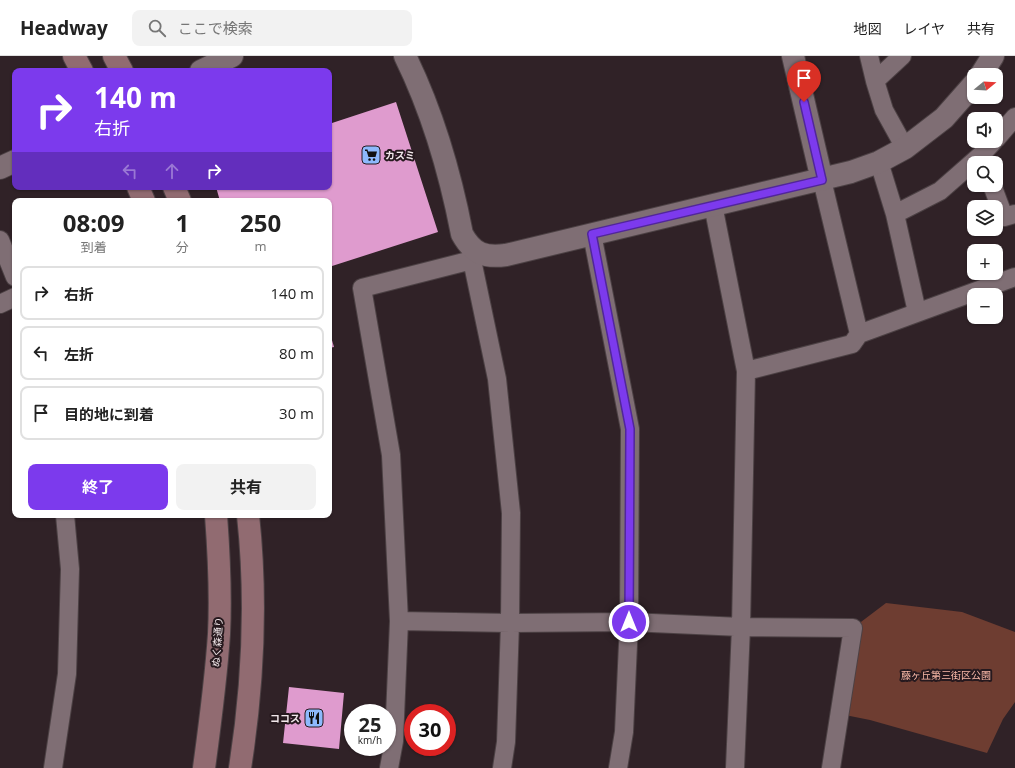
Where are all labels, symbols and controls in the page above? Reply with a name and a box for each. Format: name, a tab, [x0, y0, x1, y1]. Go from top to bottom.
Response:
search box	[132, 10, 412, 46]
text: Headway	[20, 15, 108, 41]
icon: search	[146, 17, 168, 39]
text: ここで検索	[178, 18, 253, 38]
text: 地図	[853, 19, 881, 38]
text: レイヤ	[903, 19, 945, 38]
text: 共有	[967, 19, 995, 38]
pin	[787, 61, 821, 102]
icon: arrive	[793, 67, 815, 89]
north arrow	[967, 68, 1003, 104]
map controls	[967, 68, 1003, 324]
text: 140 m	[94, 78, 177, 116]
icon: right	[28, 84, 80, 136]
button: sound	[967, 112, 1003, 148]
text: 右折	[94, 116, 130, 140]
supermarket icon: カスミ	[360, 144, 382, 166]
place label: カスミ	[385, 148, 415, 162]
button: search	[967, 156, 1003, 192]
icon: left	[119, 160, 141, 182]
icon: ahead	[161, 160, 183, 182]
icon: right	[203, 160, 225, 182]
button: layers	[967, 200, 1003, 236]
text: 08:09	[63, 206, 125, 239]
text: 1	[175, 206, 189, 239]
text: 250	[240, 206, 281, 239]
text: m	[255, 237, 267, 255]
text: 到着	[81, 238, 107, 256]
text: 分	[176, 238, 189, 256]
button: +	[967, 244, 1003, 280]
icon: right	[30, 282, 52, 304]
text: 140 m	[270, 283, 314, 303]
text: 右折	[64, 284, 94, 304]
button: −	[967, 288, 1003, 324]
icon: left	[30, 342, 52, 364]
text: 80 m	[279, 343, 314, 363]
text: 左折	[64, 344, 94, 364]
icon: arrive	[30, 402, 52, 424]
text: 30 m	[279, 403, 314, 423]
text: 目的地に到着	[64, 404, 154, 424]
button: 終了	[28, 464, 168, 510]
button: 共有	[176, 464, 316, 510]
position arrow	[608, 601, 650, 643]
street label: ぬく森通り	[208, 617, 226, 667]
park label: 藤ヶ丘第三街区公園	[901, 668, 991, 682]
speed limit sign: 30	[404, 704, 456, 756]
restaurant icon: ココス	[303, 707, 325, 729]
place label: ココス	[270, 711, 300, 725]
text: 25	[359, 711, 381, 738]
text: km/h	[358, 733, 382, 747]

